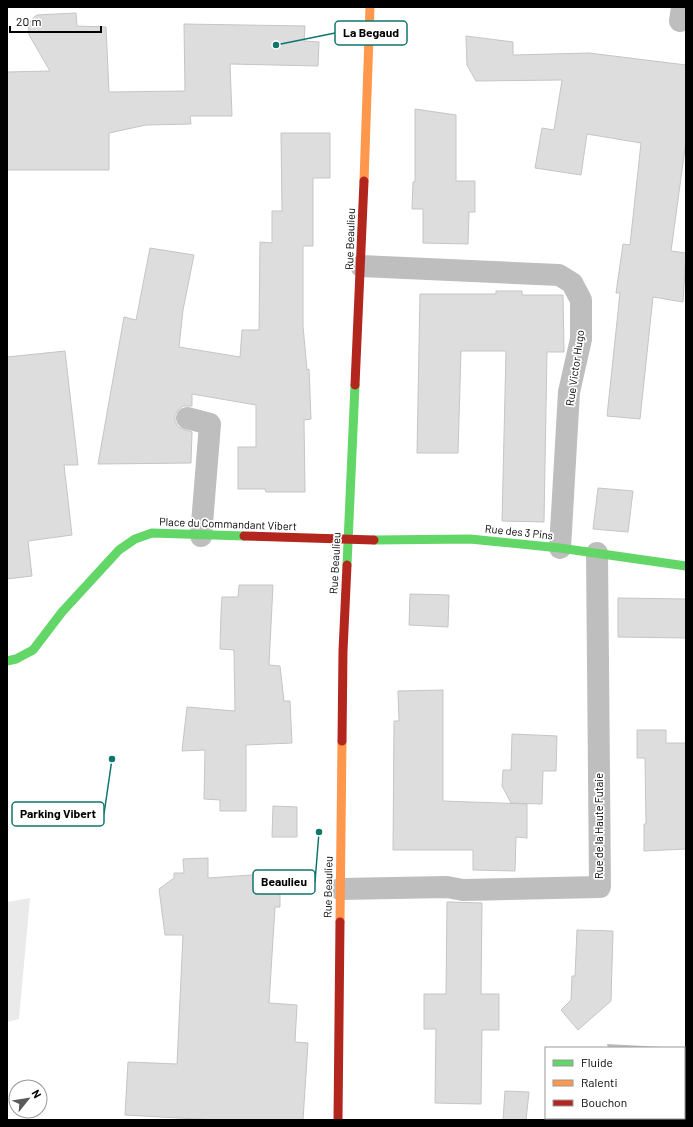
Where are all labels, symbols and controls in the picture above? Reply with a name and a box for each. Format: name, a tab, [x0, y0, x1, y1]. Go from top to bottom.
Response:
scale bar	[10, 8, 101, 34]
text: 20 m	[16, 14, 42, 28]
callout: La Begaud	[335, 21, 407, 45]
text: La Begaud	[343, 25, 399, 39]
street label: Rue Beaulieu	[342, 208, 357, 270]
street label: Rue Victor Hugo	[563, 329, 586, 407]
street label: Place du Commandant Vibert	[159, 515, 297, 532]
street label: Rue des 3 Pins	[484, 521, 554, 542]
street label: Rue Beaulieu	[326, 532, 343, 594]
street label: Rue de la Haute Futaie	[592, 773, 605, 879]
callout: Parking Vibert	[12, 802, 104, 826]
text: Parking Vibert	[20, 806, 97, 820]
street label: Rue Beaulieu	[320, 856, 335, 918]
callout: Beaulieu	[253, 870, 315, 894]
text: Beaulieu	[261, 874, 307, 888]
legend	[545, 1047, 685, 1119]
text: Fluide	[581, 1055, 613, 1069]
text: Ralenti	[581, 1075, 618, 1089]
north arrow	[8, 1079, 48, 1119]
text: N	[30, 1087, 45, 1100]
text: Bouchon	[581, 1095, 627, 1109]

